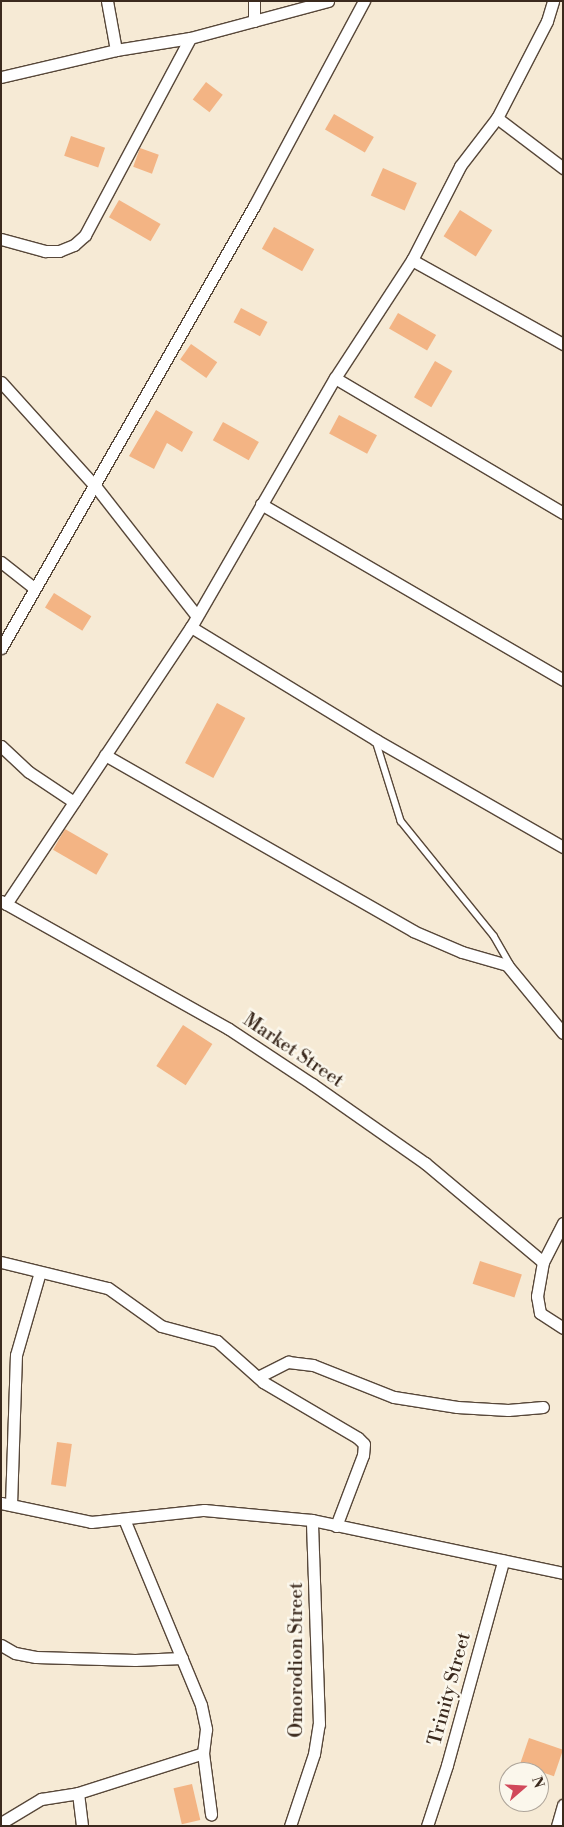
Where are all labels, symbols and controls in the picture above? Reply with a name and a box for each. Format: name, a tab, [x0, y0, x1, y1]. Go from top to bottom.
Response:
street label: Market Street	[239, 1009, 347, 1093]
street label: Omorodion Street	[286, 1582, 308, 1738]
street label: Trinity Street	[424, 1630, 476, 1748]
north arrow	[499, 1762, 549, 1812]
text: N	[527, 1774, 548, 1791]

